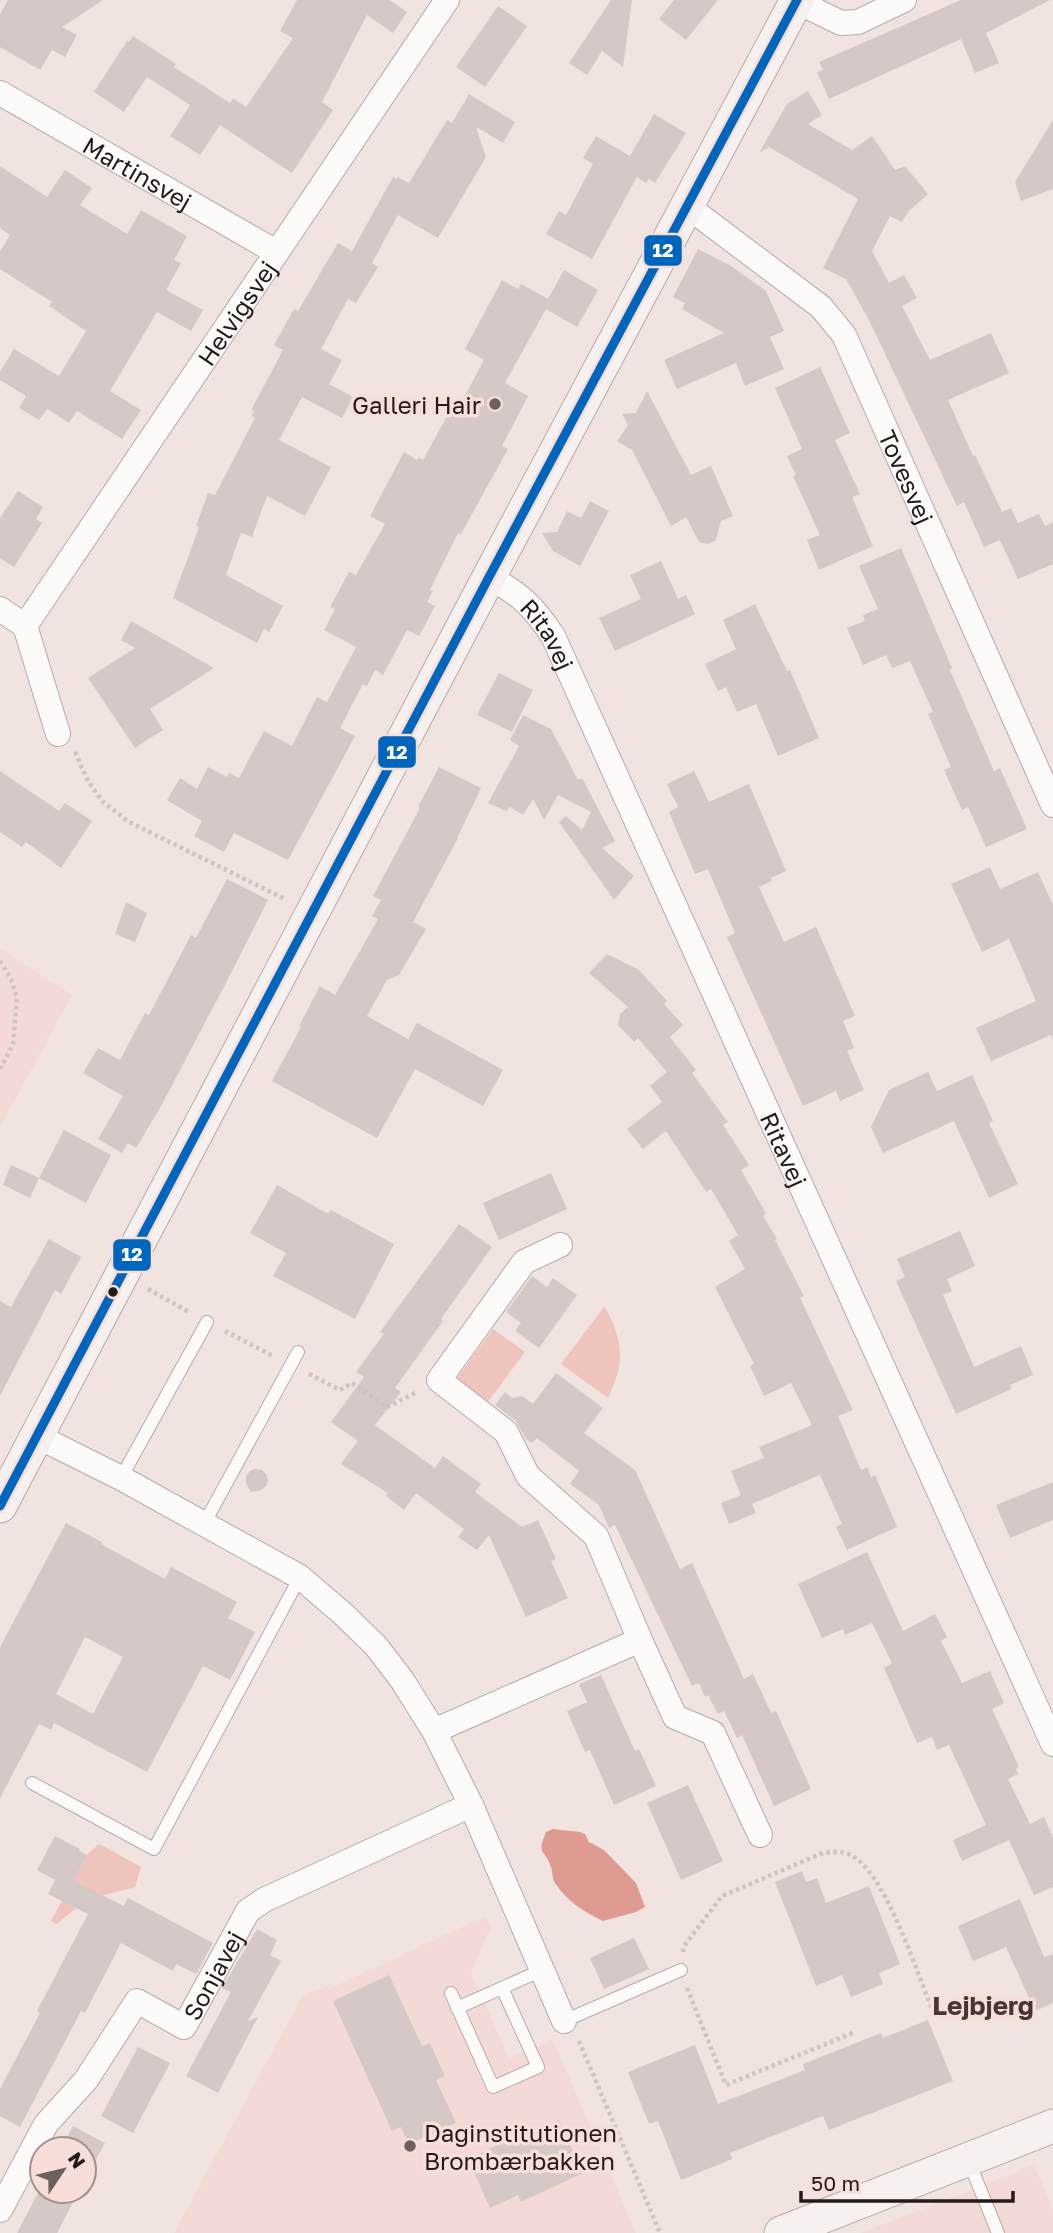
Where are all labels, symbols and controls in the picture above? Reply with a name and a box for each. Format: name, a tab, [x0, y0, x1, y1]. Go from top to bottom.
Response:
street label: Martinsvej	[78, 130, 197, 215]
line badge: 12	[643, 234, 683, 267]
text: 12	[652, 238, 674, 261]
street label: Helvigsvej	[191, 255, 282, 370]
place label: Galleri Hair	[352, 390, 481, 419]
marker: Galleri Hair	[487, 396, 503, 412]
street label: Tovesvej	[873, 425, 940, 528]
street label: Ritavej	[515, 592, 581, 674]
line badge: 12	[377, 735, 417, 769]
text: 12	[386, 740, 408, 763]
street label: Ritavej	[755, 1107, 814, 1191]
line badge: 12	[112, 1238, 152, 1272]
text: 12	[121, 1242, 143, 1265]
unlabelled marker	[106, 1285, 120, 1299]
street label: Sonjavej	[176, 1925, 249, 2025]
district label: Lejbjerg	[932, 1990, 1034, 2021]
place label: Daginstitutionen Brombærbakken	[424, 2118, 617, 2175]
north arrow	[28, 2135, 98, 2205]
marker: Daginstitutionen Brombærbakken	[402, 2138, 418, 2154]
text: N	[64, 2147, 91, 2172]
scale bar	[801, 2160, 1013, 2204]
text: 50 m	[811, 2170, 860, 2196]

